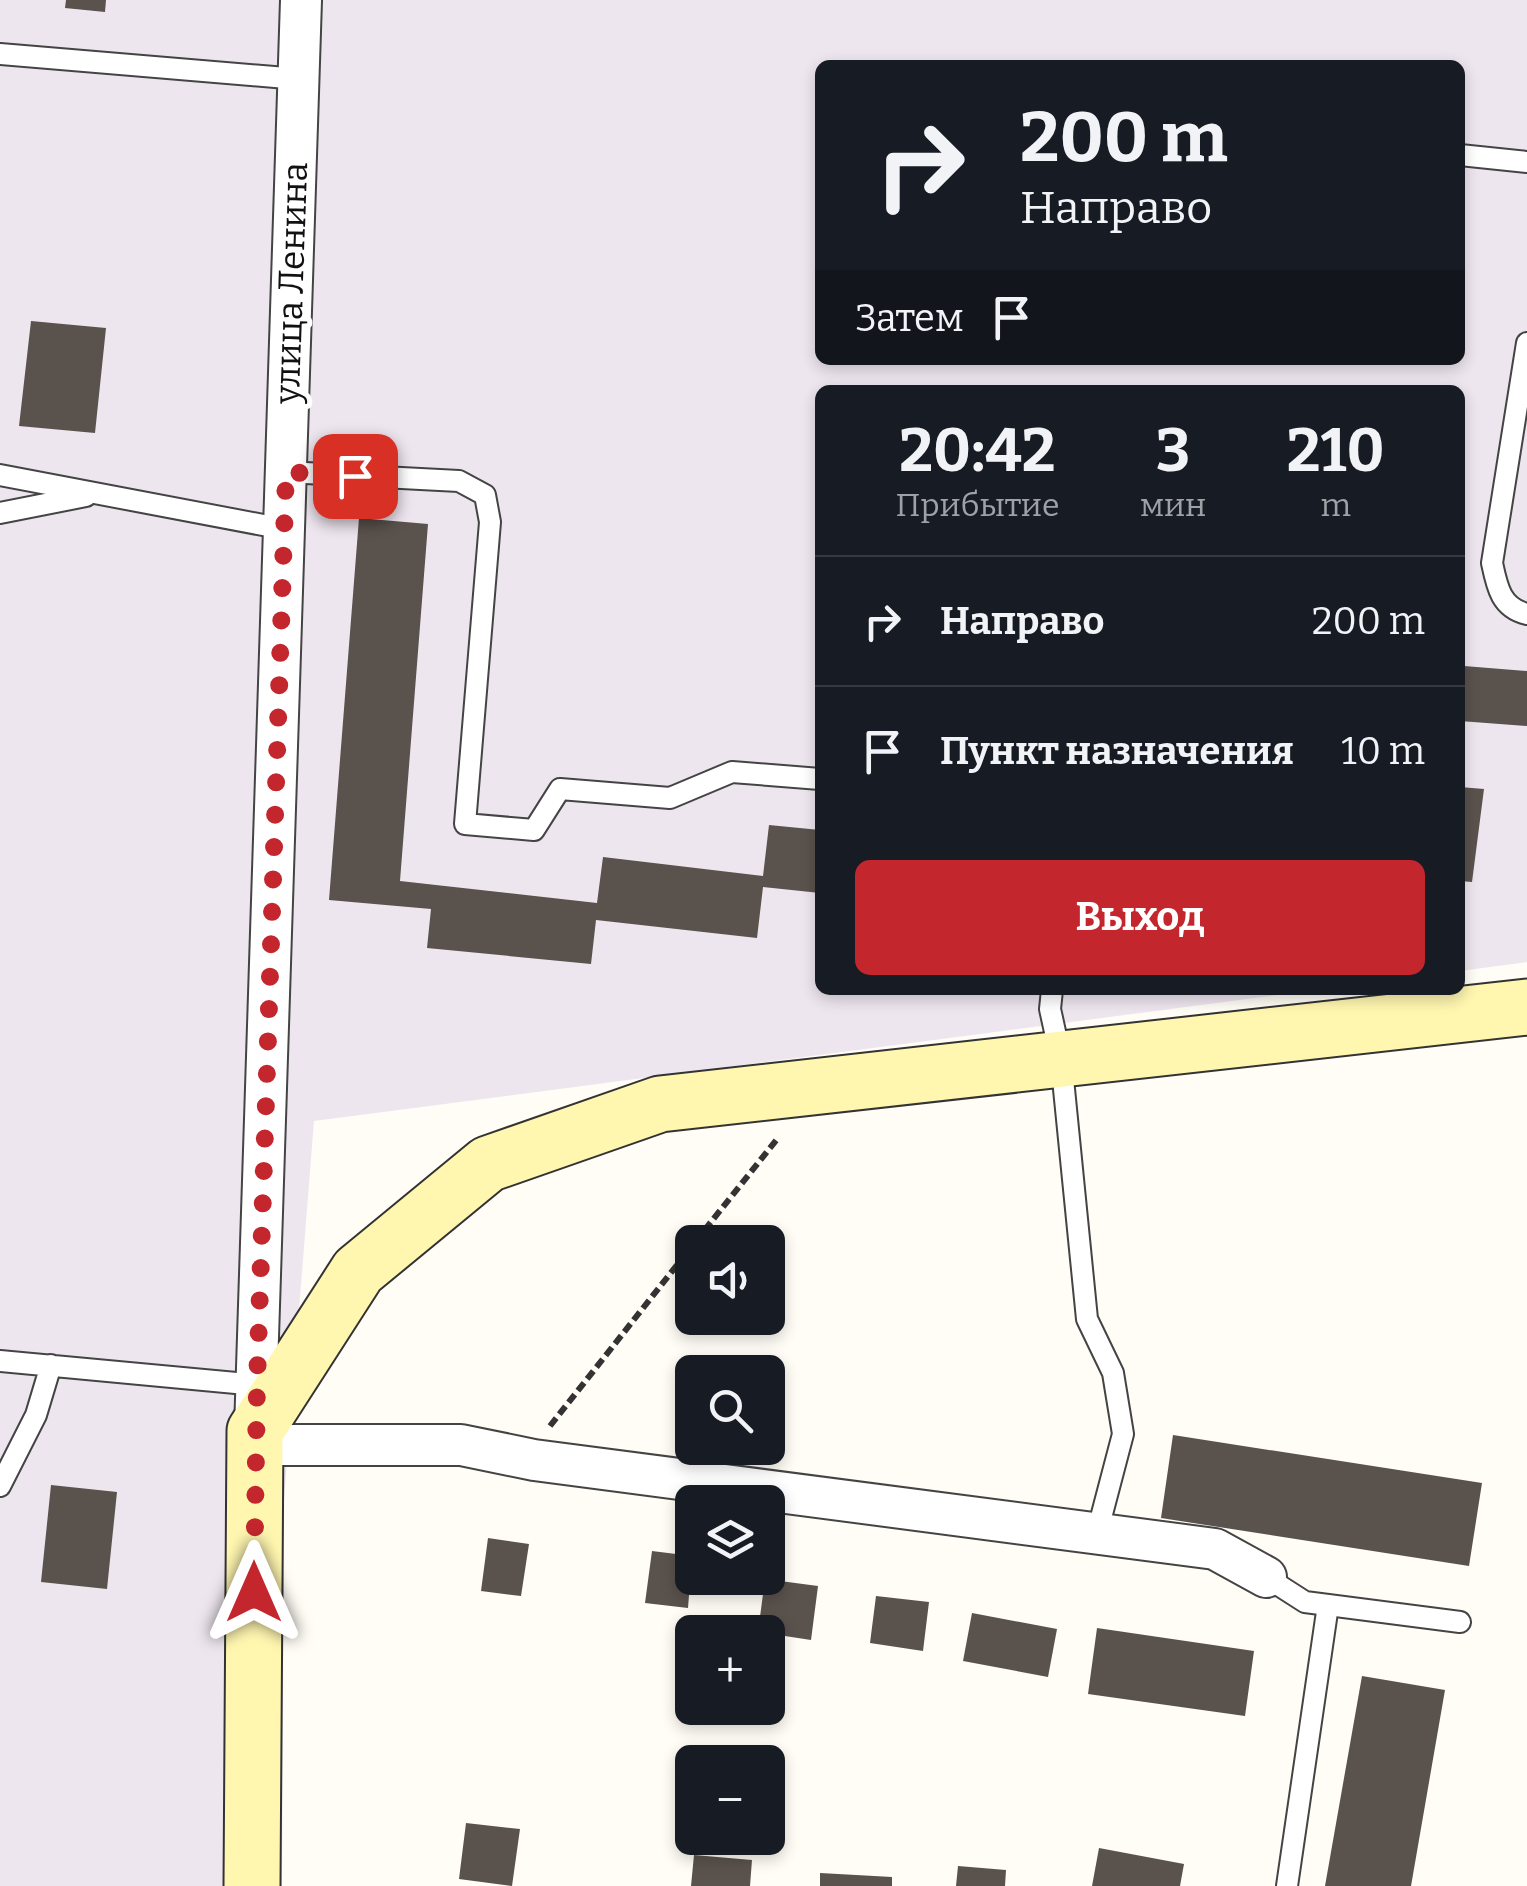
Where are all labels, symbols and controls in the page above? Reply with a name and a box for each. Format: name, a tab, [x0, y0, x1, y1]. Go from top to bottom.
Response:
text: 200 m	[1020, 96, 1228, 180]
icon: right	[855, 100, 985, 230]
street label: улица Ленина	[266, 161, 316, 406]
text: Направо	[1020, 181, 1212, 235]
icon: arrive	[984, 290, 1039, 345]
text: Затем	[855, 295, 964, 341]
text: 20:42	[899, 415, 1056, 487]
text: 3	[1156, 415, 1190, 487]
text: 210	[1287, 415, 1385, 487]
pin	[313, 434, 398, 519]
icon: arrive	[328, 449, 383, 504]
text: Прибытие	[895, 486, 1059, 524]
text: мин	[1140, 486, 1206, 524]
text: m	[1320, 486, 1351, 524]
icon: right	[855, 594, 910, 649]
text: Направо	[940, 598, 1104, 644]
text: 200 m	[1312, 598, 1425, 644]
icon: arrive	[855, 724, 910, 779]
text: Пункт назначения	[940, 728, 1294, 774]
text: 10 m	[1341, 728, 1425, 774]
button: Выход	[855, 860, 1425, 975]
map controls	[675, 1225, 785, 1855]
button: sound	[675, 1225, 785, 1335]
button: search	[675, 1355, 785, 1465]
button: layers	[675, 1485, 785, 1595]
position arrow	[202, 1540, 306, 1644]
button: +	[675, 1615, 785, 1725]
button: −	[675, 1745, 785, 1855]

